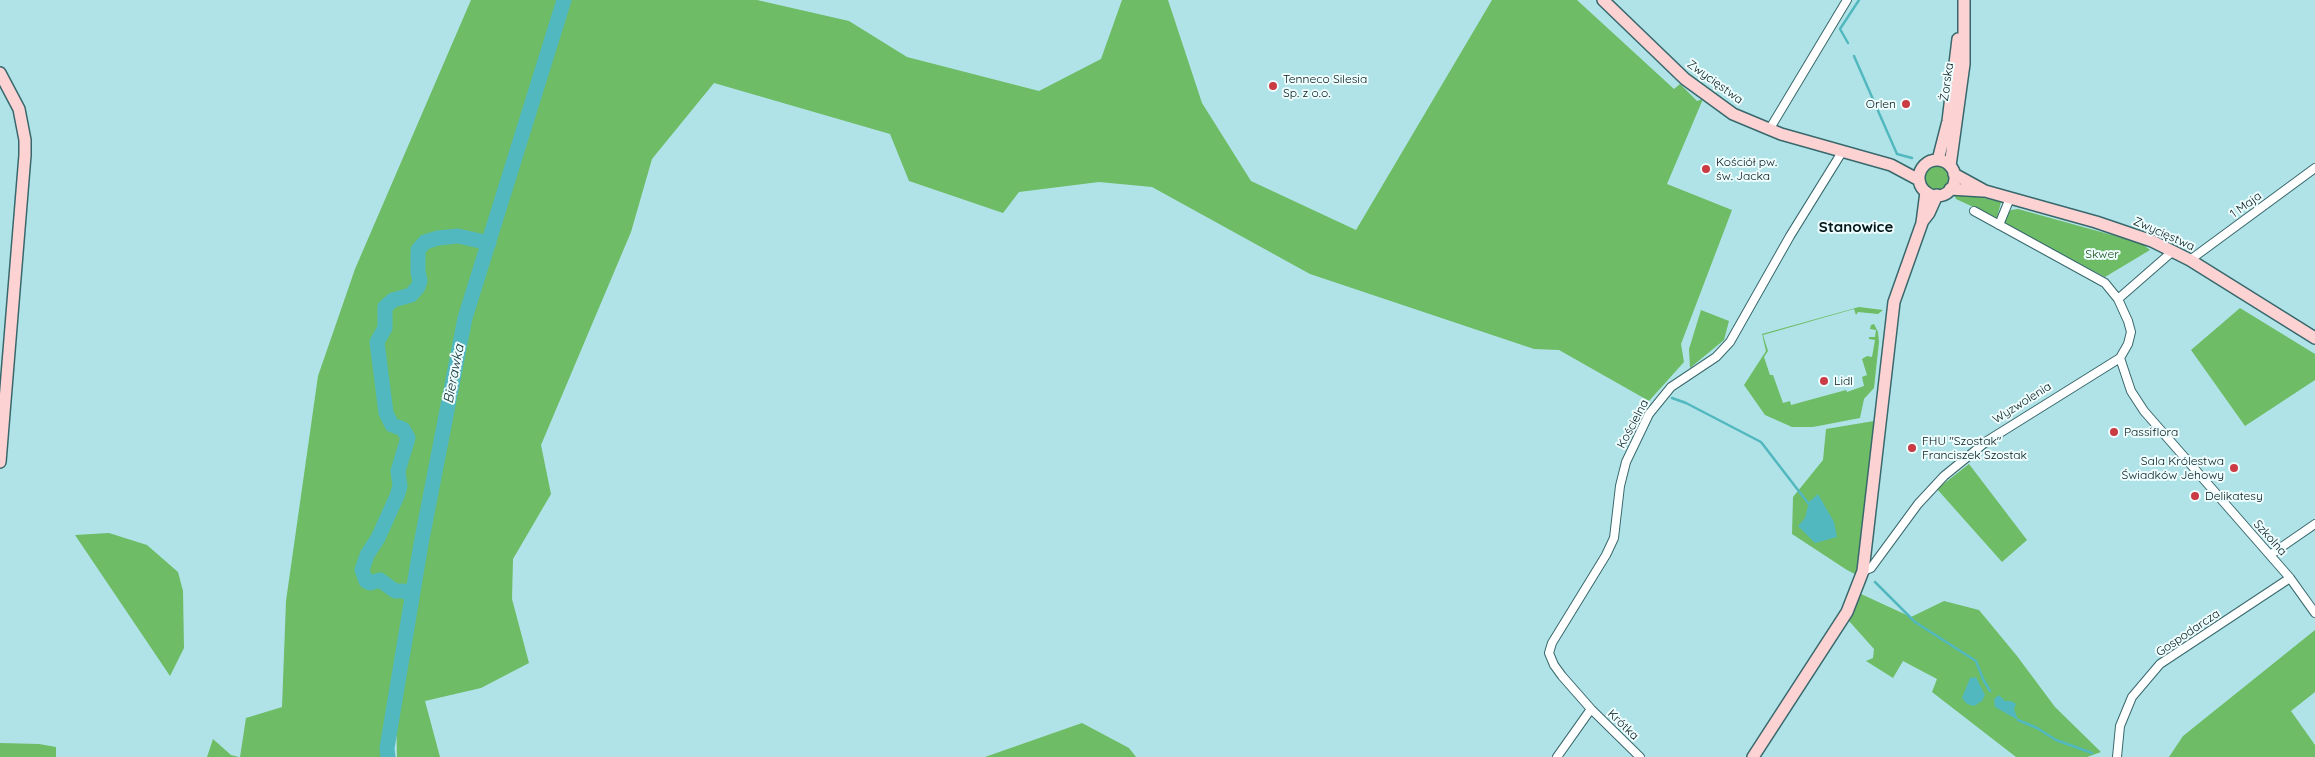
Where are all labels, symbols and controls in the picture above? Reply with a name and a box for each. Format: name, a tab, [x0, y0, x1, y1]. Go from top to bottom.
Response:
street label: Zwycięstwa	[1684, 57, 1746, 107]
street label: Żorska	[1937, 62, 1957, 102]
place label: Tenneco Silesia Sp. z o.o.	[1283, 72, 1367, 100]
marker: Tenneco Silesia Sp. z o.o.	[1267, 80, 1279, 92]
place label: Orlen	[1866, 97, 1896, 111]
marker: Orlen	[1900, 98, 1912, 110]
place label: Kościół pw. św. Jacka	[1716, 155, 1777, 183]
marker: Kościół pw. św. Jacka	[1700, 163, 1712, 175]
street label: 1 Maja	[2227, 189, 2265, 221]
street label: Zwycięstwa	[2131, 214, 2197, 254]
district label: Stanowice	[1819, 218, 1893, 236]
park label: Skwer	[2085, 247, 2119, 261]
water label: Bierawka	[440, 343, 468, 405]
place label: Lidl	[1834, 374, 1853, 388]
marker: Lidl	[1818, 375, 1830, 387]
street label: Wyzwolenia	[1990, 379, 2054, 427]
street label: Kościelna	[1614, 397, 1652, 451]
place label: Passiflora	[2124, 425, 2178, 439]
marker: Passiflora	[2108, 426, 2120, 438]
place label: FHU "Szostak" Franciszek Szostak	[1922, 434, 2027, 462]
marker: FHU "Szostak" Franciszek Szostak	[1906, 442, 1918, 454]
place label: Sala Królestwa Świadków Jehowy	[2122, 454, 2224, 482]
marker: Sala Królestwa Świadków Jehowy	[2228, 462, 2240, 474]
place label: Delikatesy	[2205, 489, 2263, 503]
marker: Delikatesy	[2189, 490, 2201, 502]
street label: Szkolna	[2250, 517, 2290, 559]
street label: Gospodarcza	[2153, 606, 2223, 660]
street label: Krótka	[1604, 707, 1642, 743]

